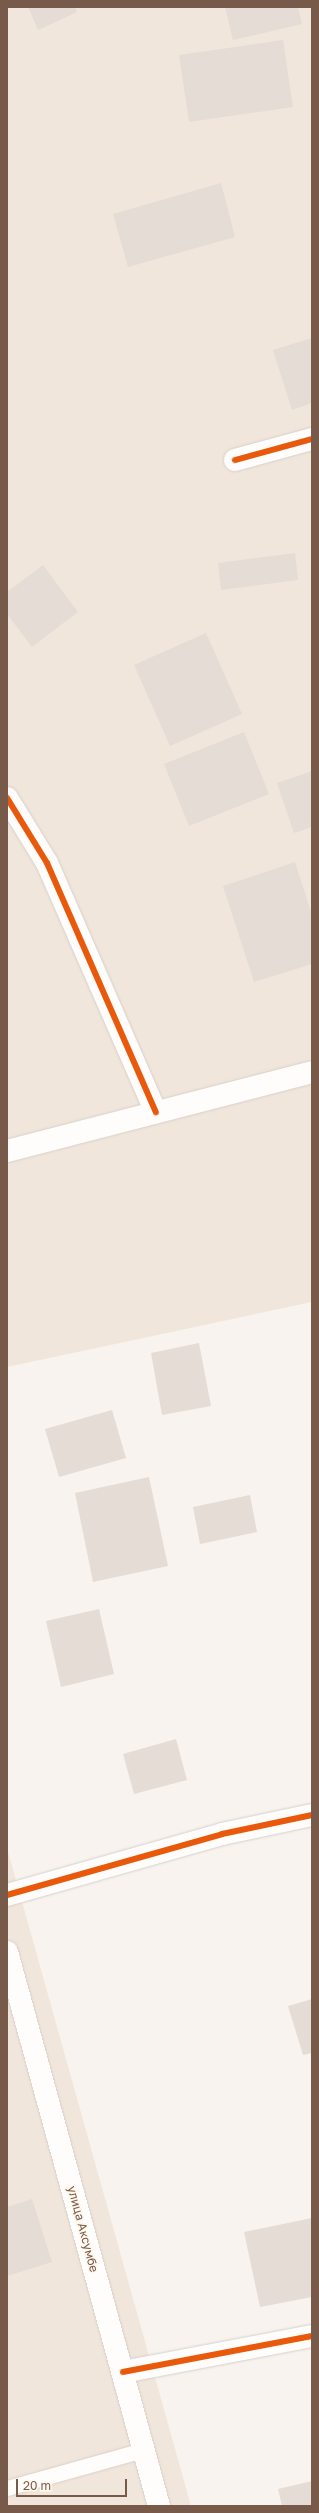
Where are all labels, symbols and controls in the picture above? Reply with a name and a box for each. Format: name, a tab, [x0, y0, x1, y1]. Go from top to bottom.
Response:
street label: улица Аксумбе	[65, 2184, 101, 2274]
scale bar	[18, 2471, 129, 2497]
text: 20 m	[23, 2478, 51, 2493]

